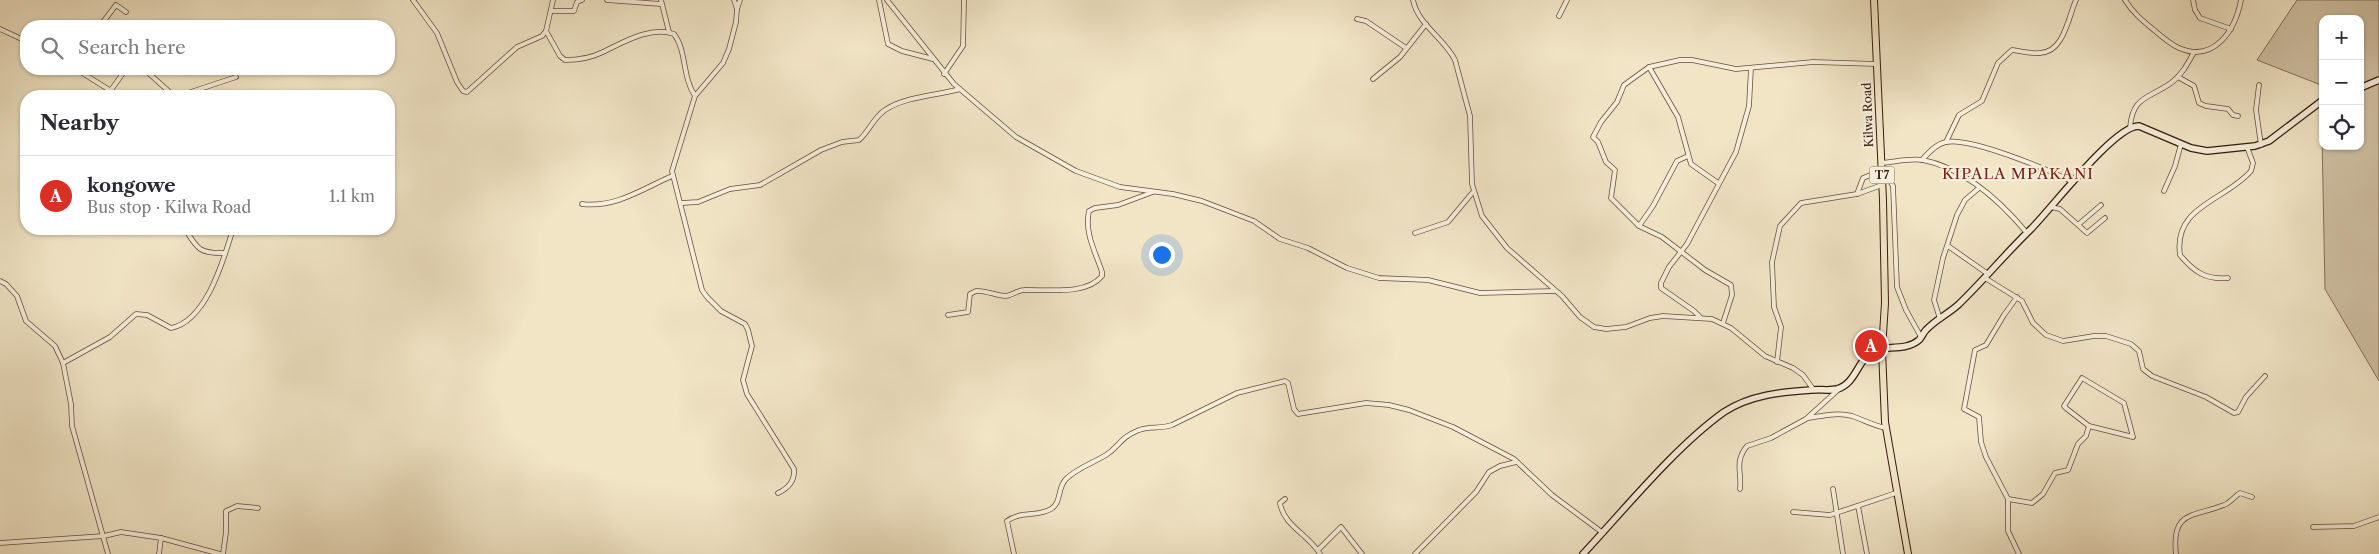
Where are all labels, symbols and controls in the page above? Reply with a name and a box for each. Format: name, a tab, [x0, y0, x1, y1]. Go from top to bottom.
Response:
map controls	[2319, 15, 2364, 150]
button: +	[2319, 15, 2364, 60]
search box	[20, 20, 395, 75]
icon: search	[38, 34, 66, 62]
text: Search here	[78, 36, 186, 59]
button: −	[2319, 60, 2364, 105]
street label: Kilwa Road	[1859, 82, 1876, 148]
button: locate	[2319, 105, 2364, 150]
text: Nearby	[40, 110, 119, 135]
district label: KIPALA MPAKANI	[1942, 164, 2094, 183]
road number: T7	[1870, 166, 1894, 184]
text: kongowe	[87, 174, 176, 197]
text: A	[50, 186, 62, 206]
text: 1.1 km	[329, 186, 375, 206]
text: Bus stop · Kilwa Road	[87, 197, 251, 217]
your location	[1149, 242, 1175, 268]
pin: A	[1855, 327, 1887, 365]

